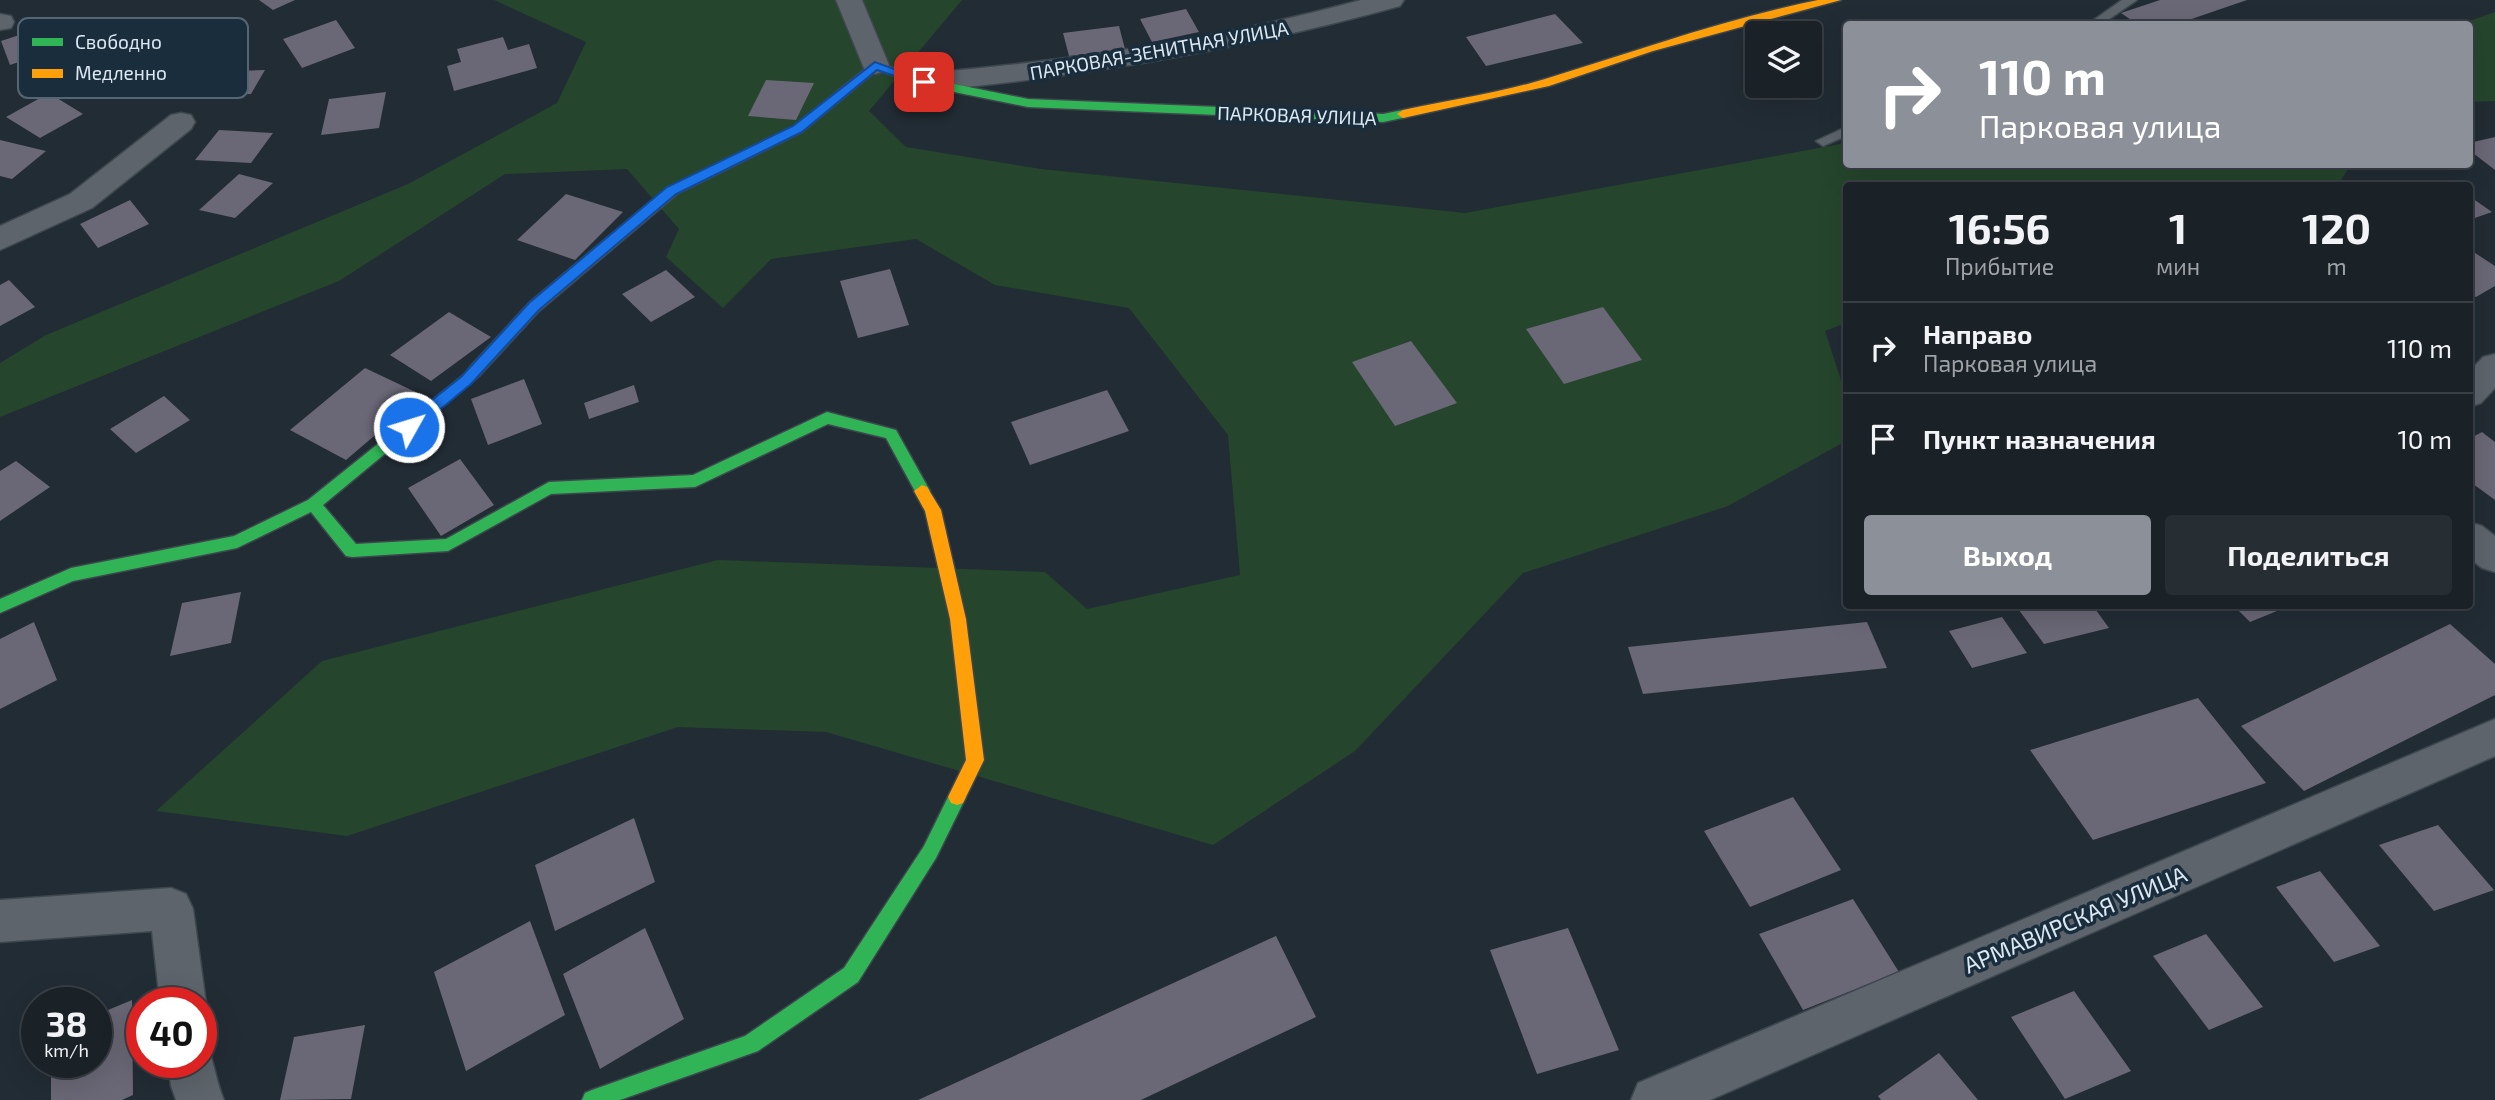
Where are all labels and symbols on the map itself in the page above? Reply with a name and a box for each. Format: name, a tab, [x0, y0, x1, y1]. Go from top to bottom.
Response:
street label: ПАРКОВАЯ-ЗЕНИТНАЯ УЛИЦА	[1028, 16, 1290, 84]
legend	[18, 18, 248, 98]
text: Свободно	[75, 30, 162, 53]
pin	[894, 52, 954, 112]
text: Медленно	[75, 61, 167, 84]
street label: ПАРКОВАЯ УЛИЦА	[1217, 101, 1377, 129]
position arrow	[372, 390, 446, 464]
street label: АРМАВИРСКАЯ УЛИЦА	[1959, 859, 2191, 979]
speed limit sign: 40	[126, 987, 217, 1078]

